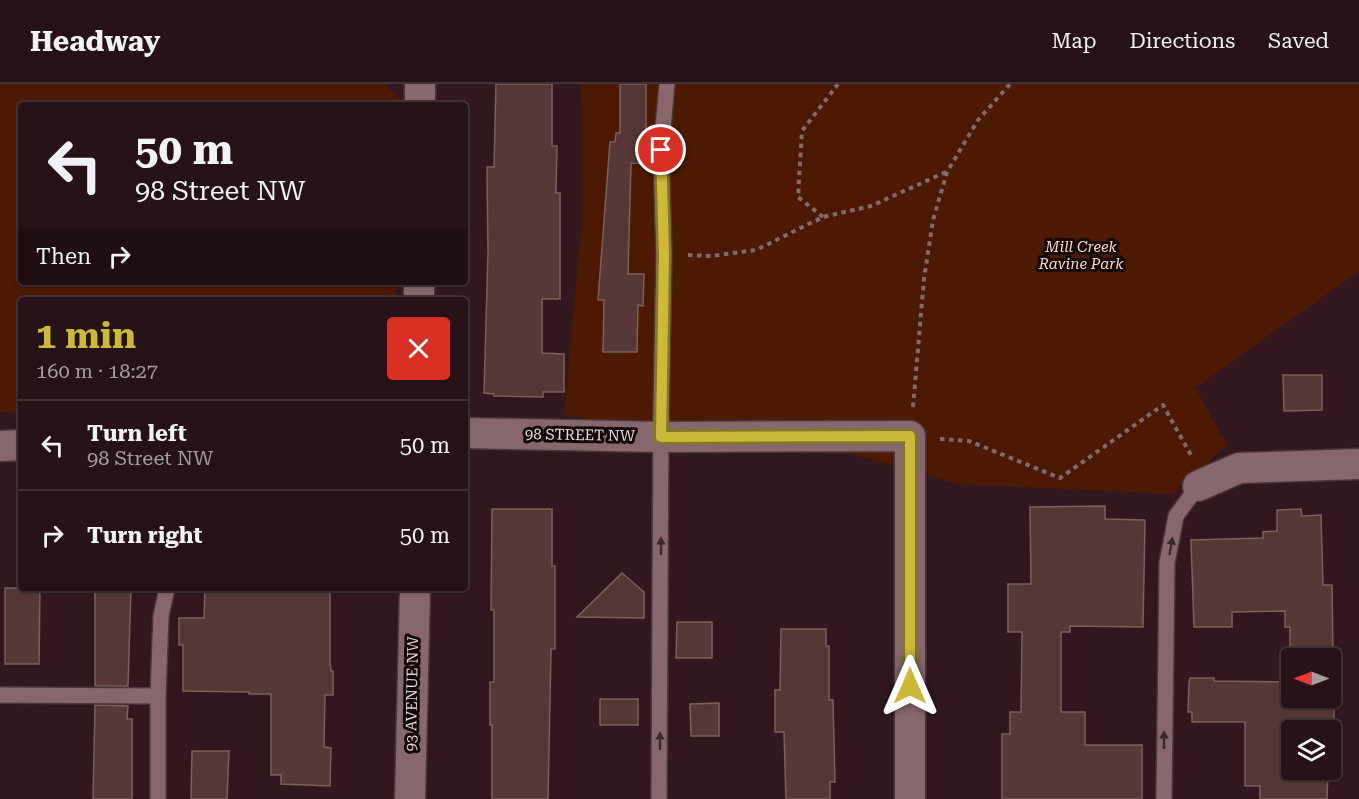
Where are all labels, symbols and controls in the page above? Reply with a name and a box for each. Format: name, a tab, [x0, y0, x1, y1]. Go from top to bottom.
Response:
text: Headway	[30, 25, 160, 58]
text: Map	[1052, 29, 1096, 53]
text: Directions	[1129, 29, 1235, 53]
text: Saved	[1268, 29, 1329, 53]
pin	[635, 124, 686, 175]
text: 50 m	[135, 125, 233, 174]
icon: left	[36, 126, 114, 204]
icon: arrive	[644, 133, 677, 166]
text: 98 Street NW	[135, 175, 305, 207]
park label: Mill Creek Ravine Park	[1038, 238, 1124, 273]
icon: right	[103, 240, 136, 273]
text: Then	[36, 244, 91, 269]
text: 1 min	[36, 315, 136, 357]
button: close	[387, 317, 450, 380]
text: 160 m · 18:27	[36, 359, 158, 383]
text: Turn left	[87, 421, 187, 446]
street label: 98 STREET NW	[525, 425, 636, 445]
icon: left	[36, 429, 69, 462]
text: 50 m	[400, 433, 450, 458]
text: 98 Street NW	[87, 446, 213, 470]
icon: right	[36, 519, 69, 552]
text: Turn right	[87, 523, 202, 548]
text: 50 m	[400, 523, 450, 548]
one-way arrow	[656, 536, 666, 555]
one-way arrow	[1166, 536, 1175, 555]
street label: 93 AVENUE NW	[402, 636, 422, 752]
north arrow	[1281, 648, 1341, 708]
map controls	[1281, 648, 1341, 780]
position arrow	[878, 654, 942, 718]
button: layers	[1281, 720, 1341, 780]
one-way arrow	[655, 731, 665, 750]
one-way arrow	[1159, 731, 1169, 750]

